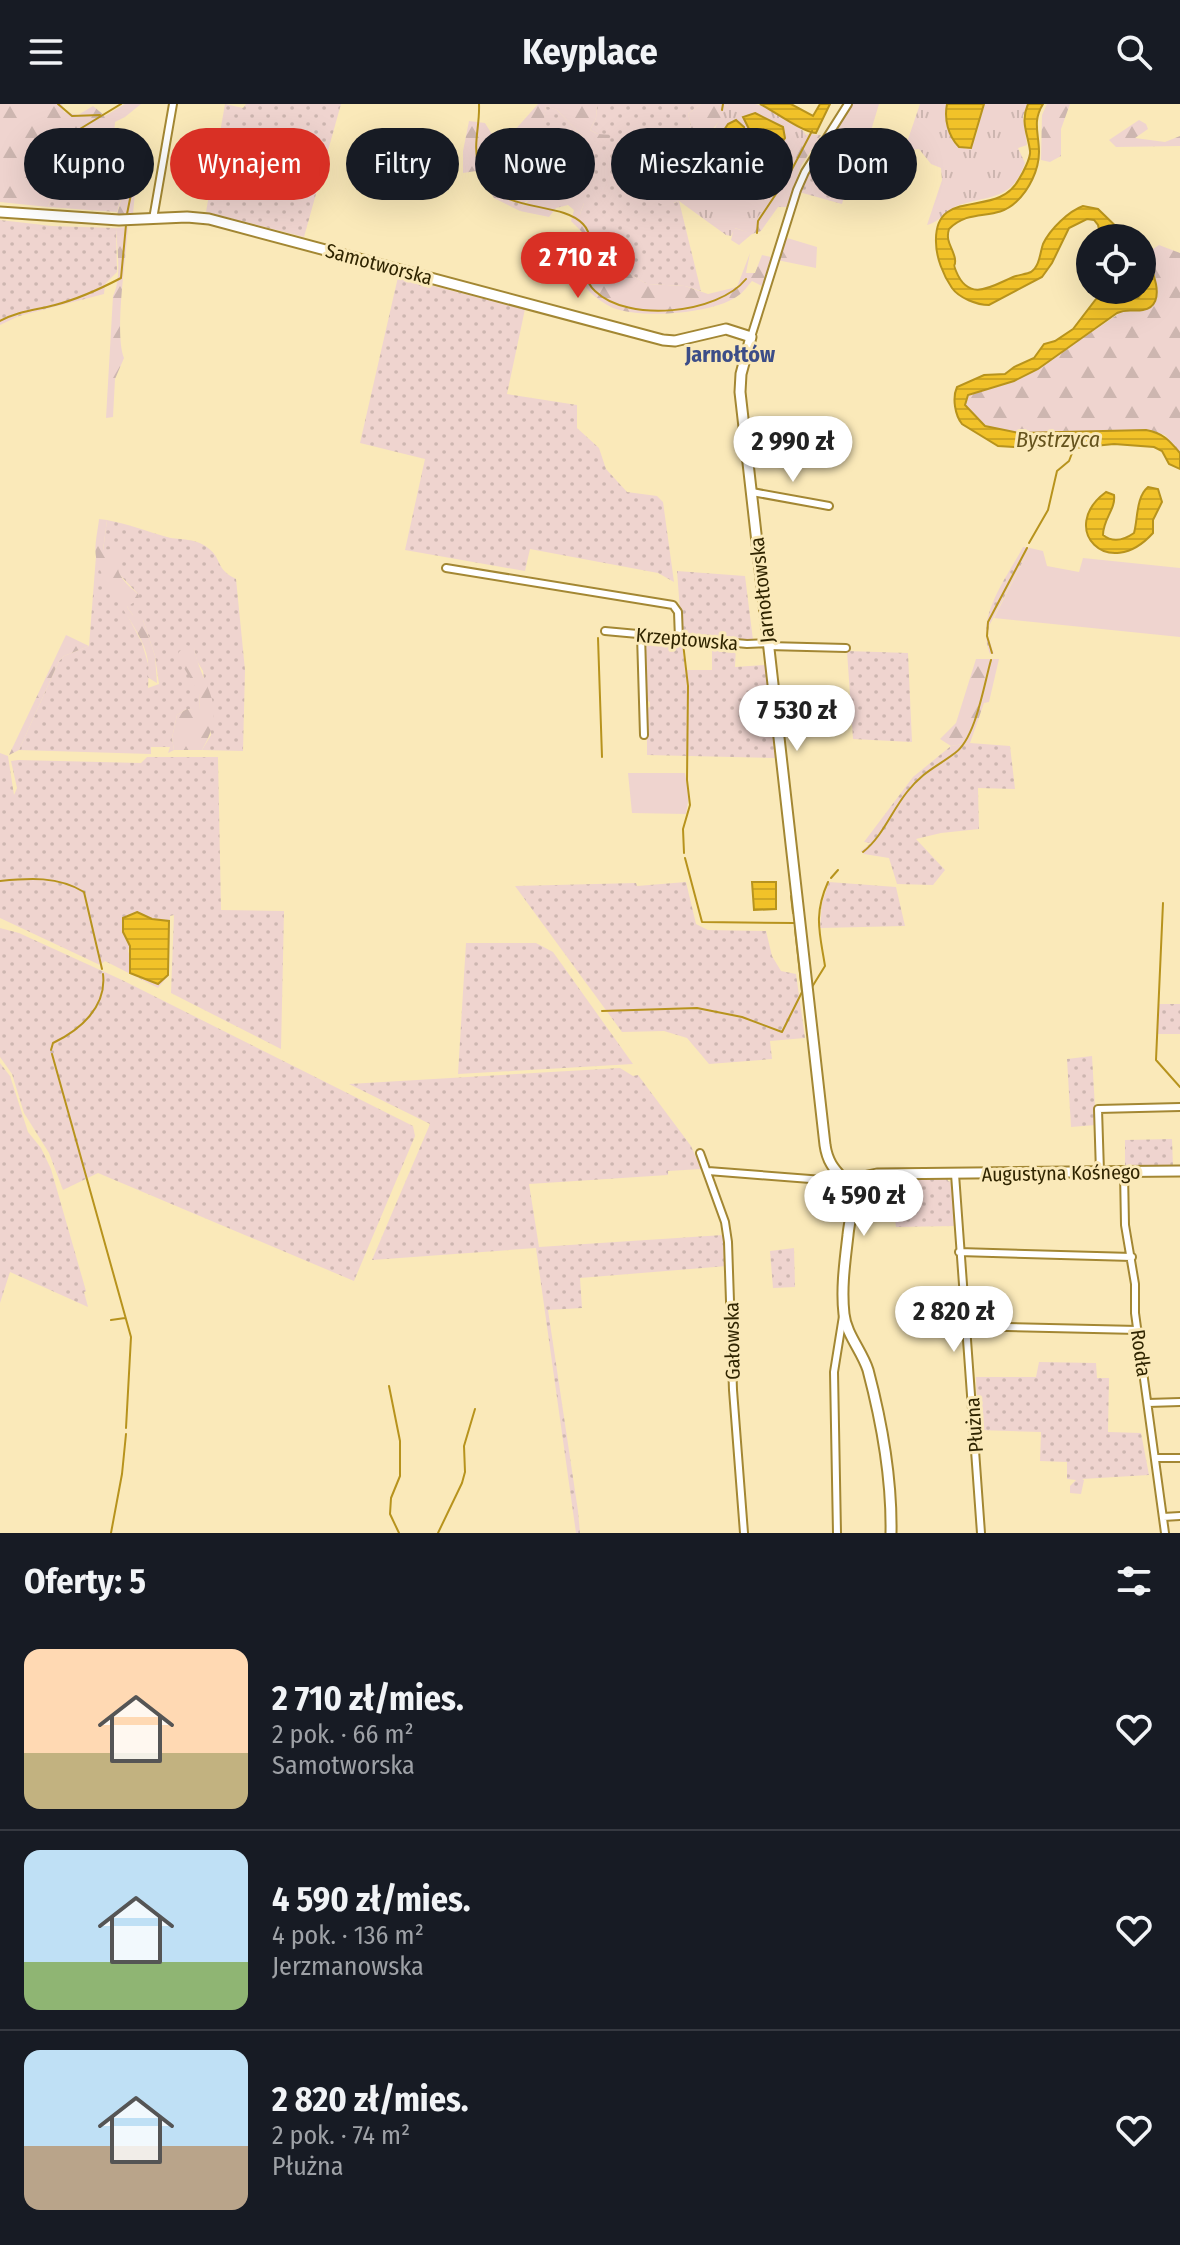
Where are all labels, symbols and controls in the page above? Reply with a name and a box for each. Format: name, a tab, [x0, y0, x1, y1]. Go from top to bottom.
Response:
icon: menu	[24, 30, 68, 74]
text: Keyplace	[522, 30, 658, 74]
icon: search	[1112, 30, 1156, 74]
chip: Kupno	[24, 128, 154, 200]
chip: Wynajem	[170, 128, 330, 200]
chip: Filtry	[346, 128, 459, 200]
chip: Nowe	[475, 128, 595, 200]
chip: Mieszkanie	[611, 128, 793, 200]
chip: Dom	[809, 128, 917, 200]
map controls	[1076, 224, 1156, 304]
button: locate	[1076, 224, 1156, 304]
pin: 2 710 zł	[495, 232, 661, 300]
street label: Samotworska	[323, 238, 435, 290]
text: 2 710 zł	[539, 242, 617, 273]
district label: Jarnołtów	[684, 341, 775, 368]
pin: 2 990 zł	[710, 416, 876, 484]
text: 2 990 zł	[751, 426, 835, 457]
water label: Bystrzyca	[1016, 426, 1100, 453]
street label: Jarnołtowska	[745, 536, 779, 644]
street label: Krzeptowska	[635, 623, 739, 655]
pin: 7 530 zł	[714, 685, 880, 753]
text: 7 530 zł	[757, 695, 837, 726]
street label: Augustyna Kośnego	[981, 1160, 1141, 1186]
pin: 4 590 zł	[781, 1170, 947, 1238]
text: 4 590 zł	[822, 1180, 906, 1211]
pin: 2 820 zł	[871, 1286, 1037, 1354]
text: 2 820 zł	[913, 1296, 995, 1327]
street label: Gałowska	[719, 1302, 745, 1380]
street label: Rodła	[1126, 1328, 1156, 1378]
street label: Płużna	[960, 1397, 988, 1453]
icon: filters	[1112, 1559, 1156, 1603]
text: Oferty: 5	[24, 1561, 146, 1602]
text: 2 710 zł/mies.	[272, 1678, 464, 1719]
icon: home	[88, 1681, 184, 1777]
icon: heart	[1112, 1707, 1156, 1751]
text: 2 pok. · 66 m²	[272, 1719, 414, 1750]
text: Samotworska	[272, 1750, 415, 1781]
text: 4 590 zł/mies.	[272, 1879, 471, 1920]
icon: home	[88, 1882, 184, 1978]
icon: heart	[1112, 1908, 1156, 1952]
text: 4 pok. · 136 m²	[272, 1920, 424, 1951]
text: Jerzmanowska	[272, 1951, 424, 1982]
text: 2 820 zł/mies.	[272, 2079, 469, 2120]
icon: home	[88, 2082, 184, 2178]
icon: heart	[1112, 2108, 1156, 2152]
text: 2 pok. · 74 m²	[272, 2120, 410, 2151]
text: Płużna	[272, 2151, 344, 2182]

